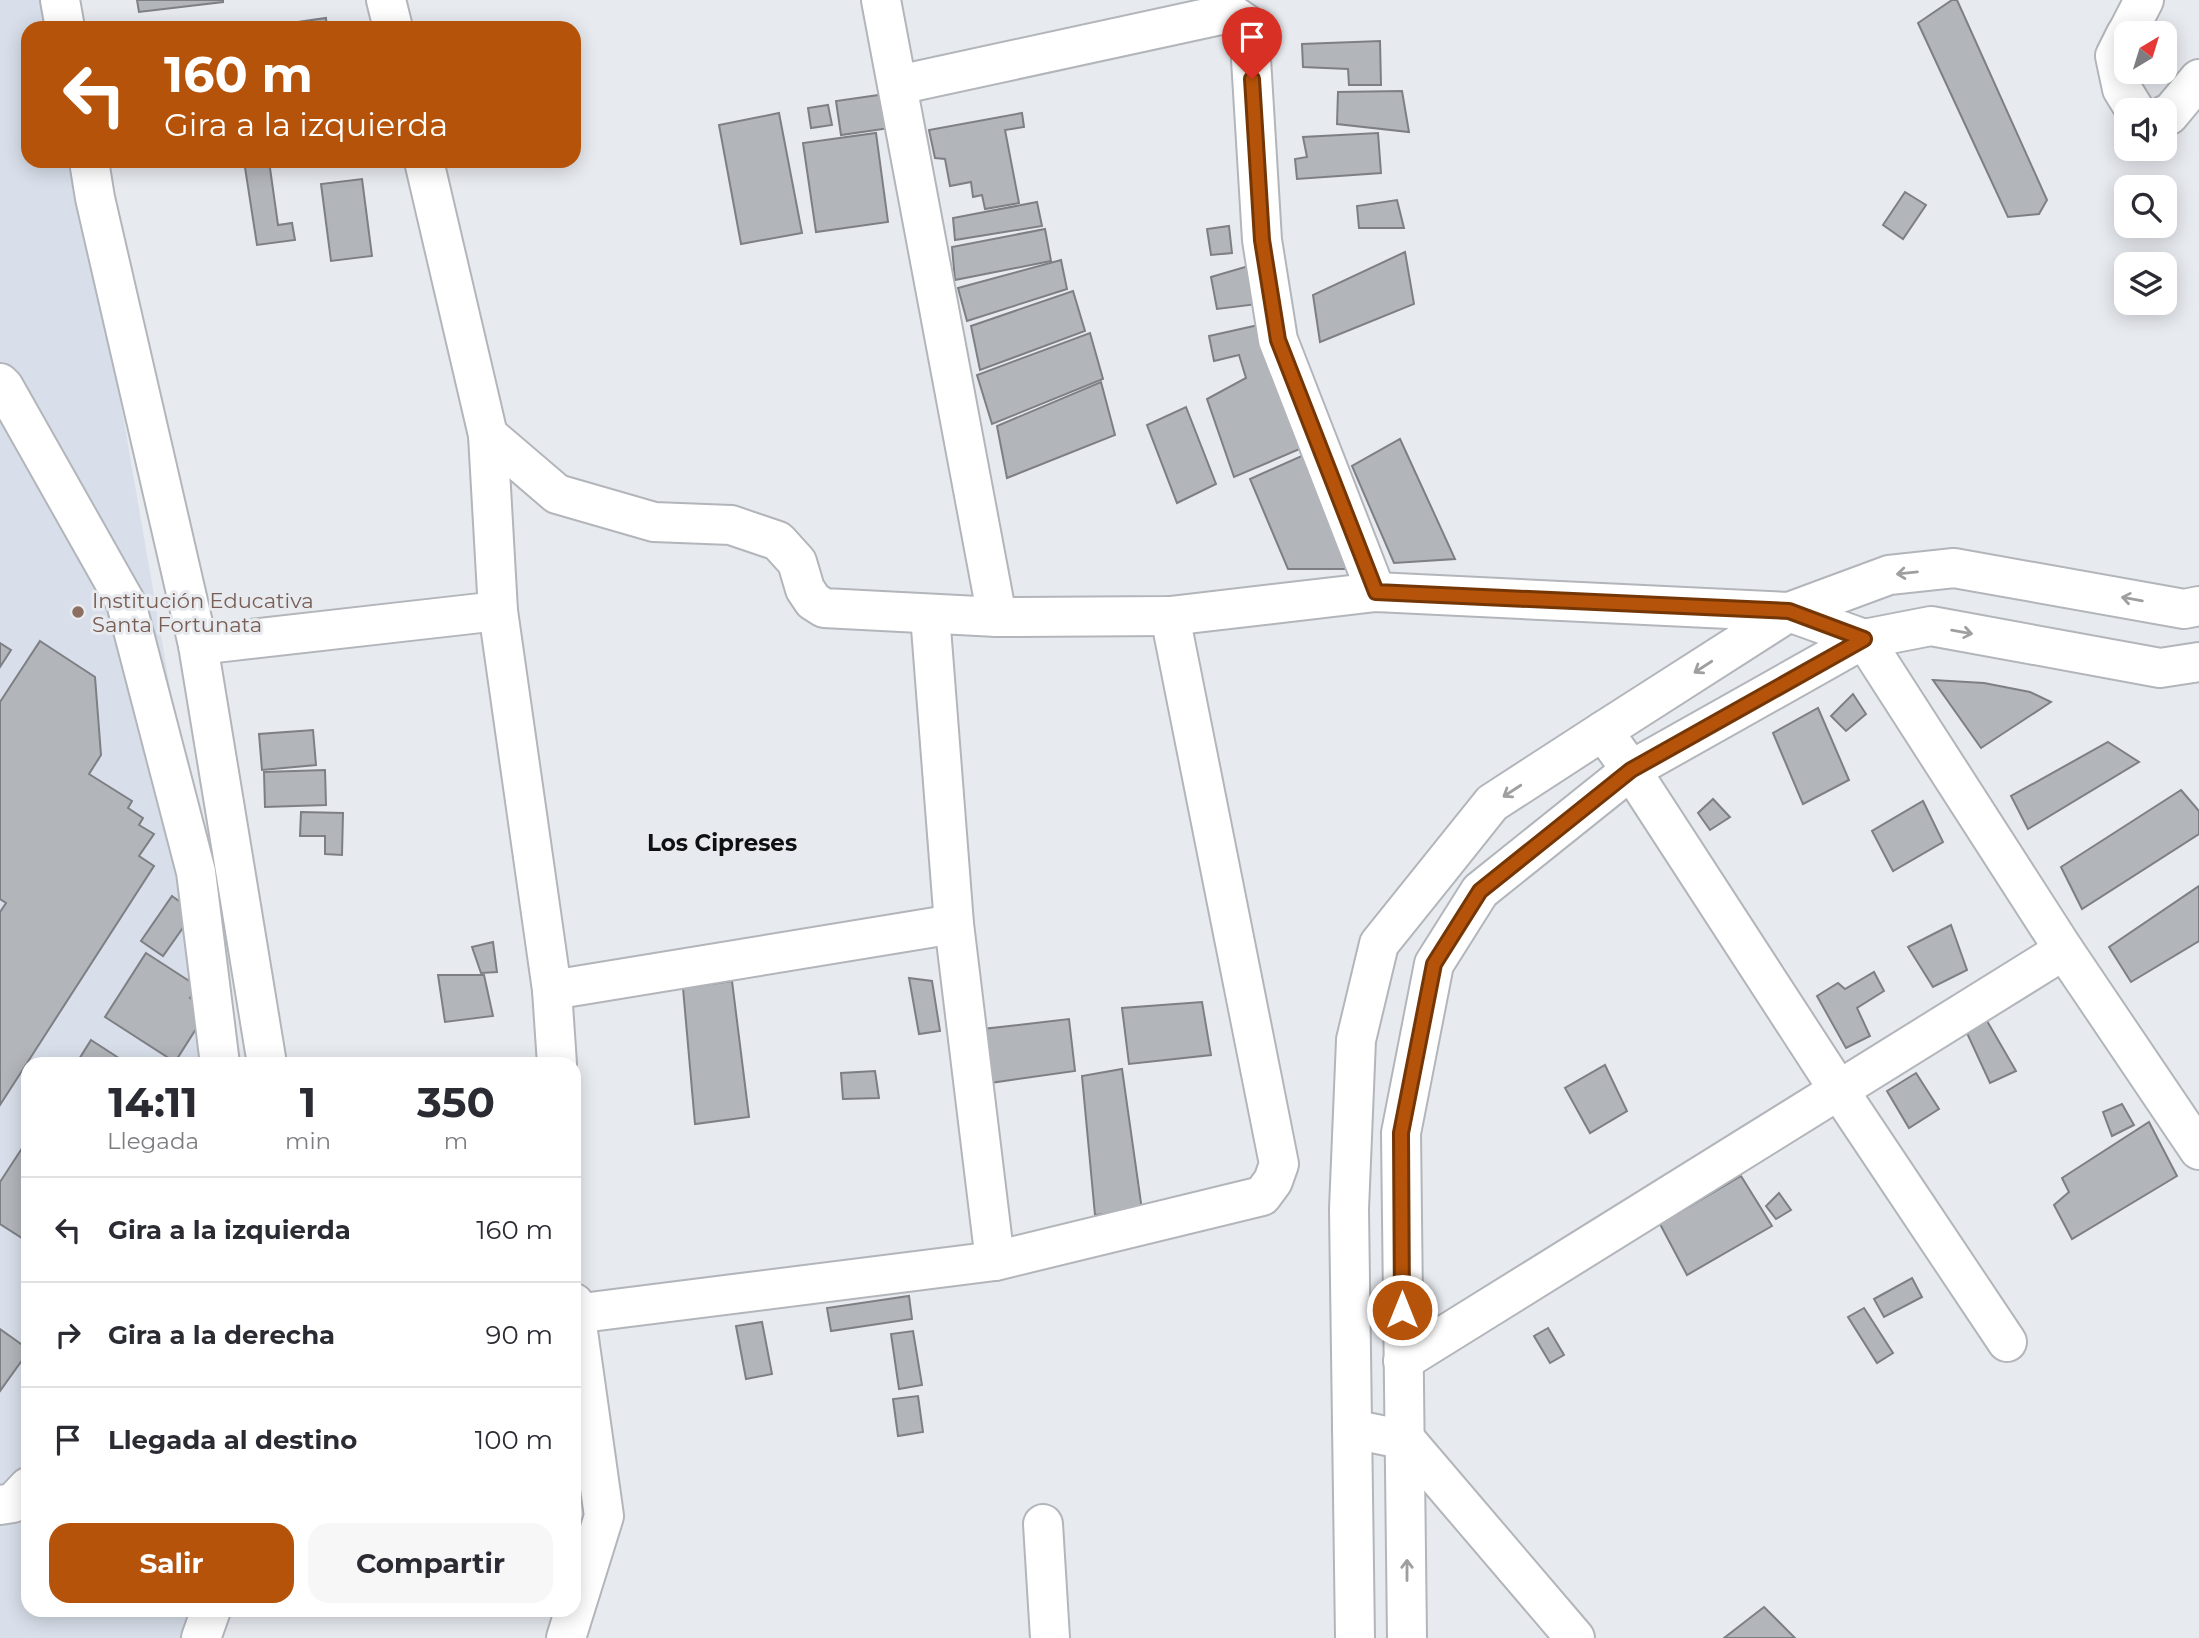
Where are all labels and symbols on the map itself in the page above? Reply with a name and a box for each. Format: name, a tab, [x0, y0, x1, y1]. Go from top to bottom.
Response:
pin	[1222, 7, 1282, 79]
north arrow	[2114, 21, 2177, 84]
one-way arrow	[1897, 566, 1919, 579]
place label: Institución Educativa Santa Fortunata	[92, 588, 314, 637]
one-way arrow	[2121, 592, 2144, 605]
marker: Institución Educativa Santa Fortunata	[70, 604, 86, 620]
one-way arrow	[1951, 625, 1973, 639]
one-way arrow	[1694, 659, 1713, 674]
one-way arrow	[1503, 783, 1522, 798]
district label: Los Cipreses	[647, 829, 797, 857]
position arrow	[1365, 1273, 1439, 1347]
one-way arrow	[1400, 1559, 1414, 1582]

